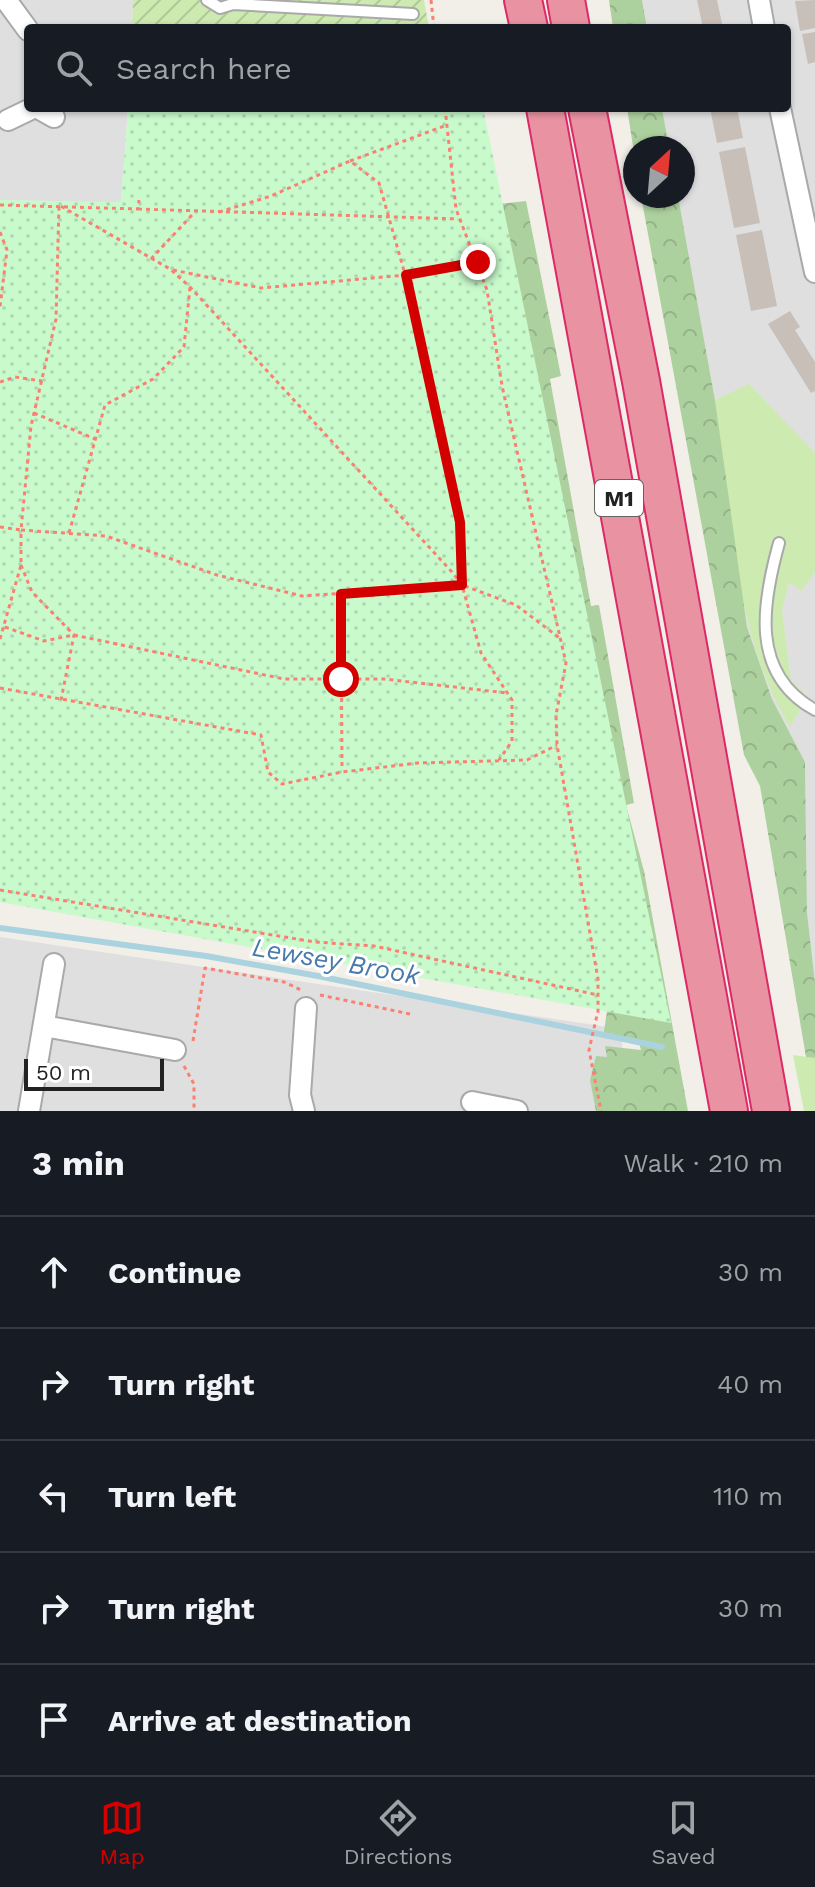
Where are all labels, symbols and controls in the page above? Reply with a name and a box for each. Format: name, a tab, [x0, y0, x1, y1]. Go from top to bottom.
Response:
search box	[24, 24, 791, 112]
icon: search	[52, 46, 96, 90]
text: Search here	[116, 51, 292, 86]
north arrow	[623, 136, 695, 208]
route end	[460, 244, 496, 280]
road number: M1	[595, 480, 643, 516]
route start	[323, 661, 359, 697]
water label: Lewsey Brook	[250, 931, 423, 991]
scale bar	[24, 1055, 164, 1091]
text: 50 m	[36, 1060, 91, 1085]
text: 3 min	[32, 1143, 125, 1183]
text: Walk · 210 m	[623, 1148, 783, 1178]
icon: ahead	[32, 1250, 76, 1294]
text: Continue	[108, 1255, 241, 1290]
text: 30 m	[718, 1257, 783, 1287]
icon: right	[32, 1362, 76, 1406]
text: Turn right	[108, 1367, 254, 1402]
text: 40 m	[717, 1369, 783, 1399]
icon: left	[32, 1474, 76, 1518]
text: Turn left	[108, 1479, 236, 1514]
text: 110 m	[713, 1481, 783, 1511]
icon: right	[32, 1586, 76, 1630]
text: Turn right	[108, 1591, 254, 1626]
text: 30 m	[718, 1593, 783, 1623]
icon: arrive	[32, 1698, 76, 1742]
text: Arrive at destination	[108, 1703, 412, 1738]
tab: Map	[100, 1796, 144, 1869]
tab: Directions	[344, 1796, 452, 1869]
tab: Saved	[652, 1796, 715, 1869]

